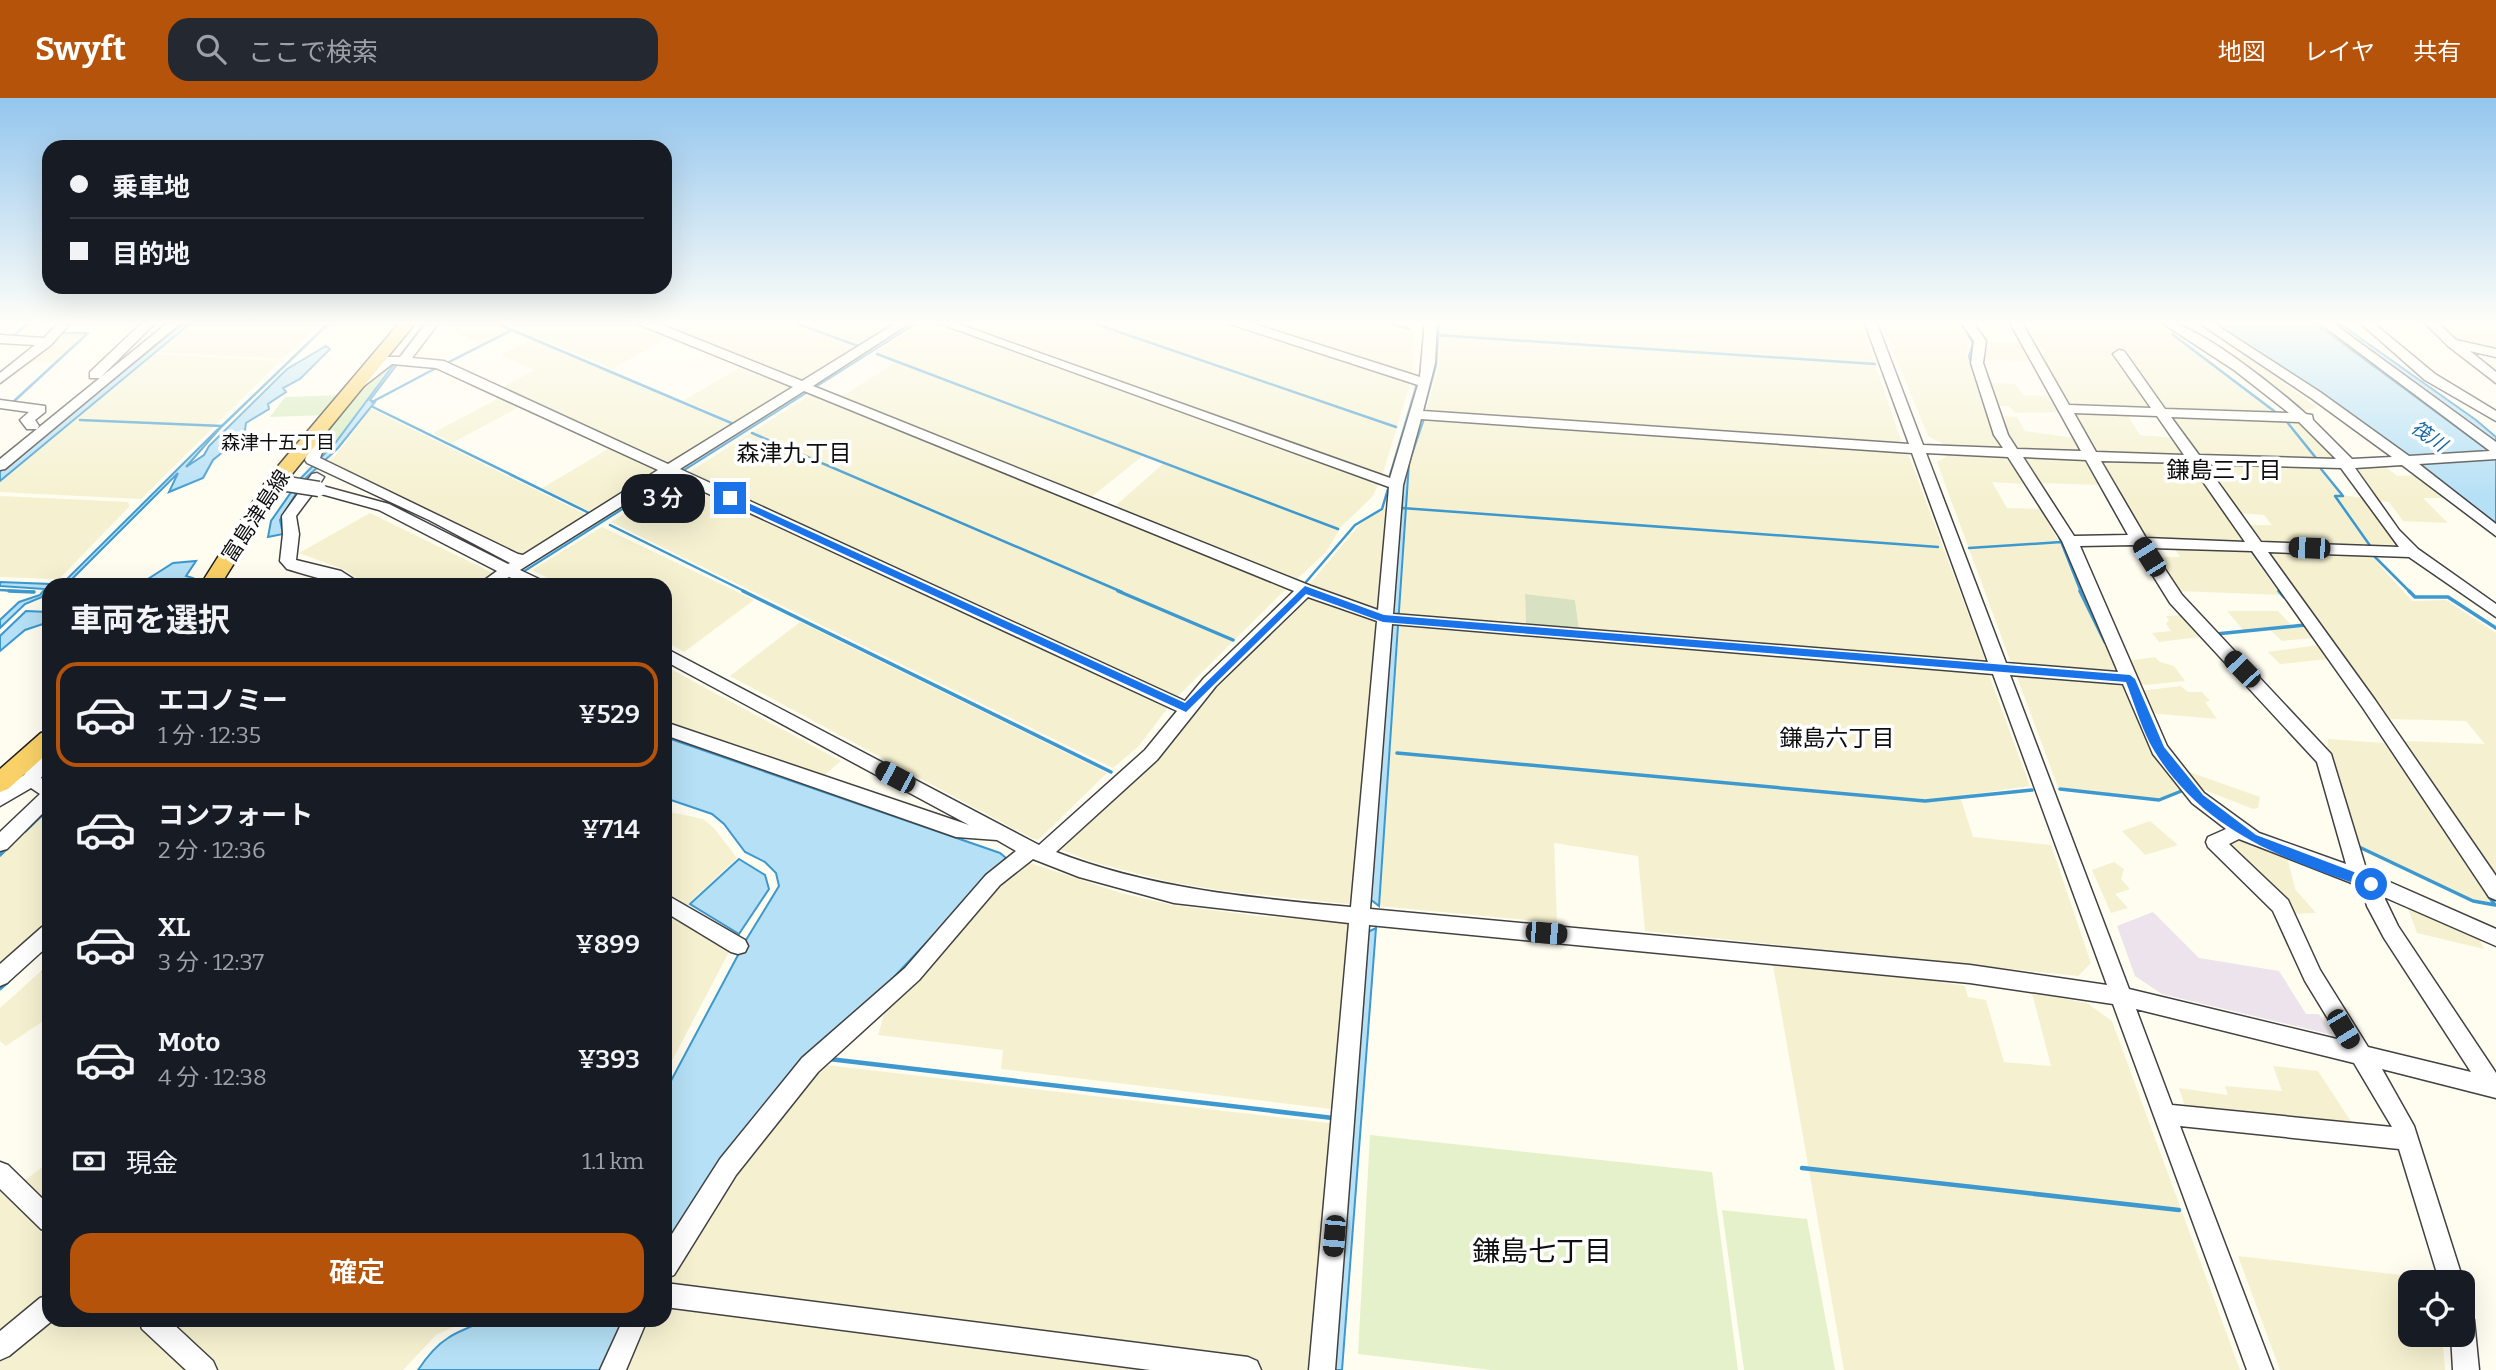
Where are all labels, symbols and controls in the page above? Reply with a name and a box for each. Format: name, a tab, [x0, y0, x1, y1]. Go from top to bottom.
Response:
search box	[168, 18, 658, 81]
text: Swyft	[35, 29, 126, 69]
icon: search	[192, 30, 230, 68]
text: ここで検索	[248, 37, 378, 68]
text: 地図	[2218, 38, 2266, 66]
text: レイヤ	[2304, 38, 2375, 66]
text: 共有	[2413, 38, 2461, 66]
text: 乗車地	[112, 172, 190, 203]
text: 目的地	[112, 239, 190, 270]
water label: 筏川	[2407, 416, 2453, 457]
district label: 森津十五丁目	[221, 431, 335, 454]
district label: 森津九丁目	[737, 439, 852, 467]
district label: 鎌島三丁目	[2167, 456, 2282, 484]
street label: 富島津島線	[217, 465, 295, 567]
callout: 3 分	[622, 474, 706, 522]
route end	[714, 482, 746, 514]
text: 3 分	[643, 484, 683, 512]
car	[2129, 534, 2170, 580]
car	[2288, 537, 2331, 559]
text: 車両を選択	[70, 601, 230, 639]
car	[2220, 647, 2265, 691]
icon: car	[74, 683, 137, 746]
text: エコノミー	[158, 685, 288, 716]
text: ¥529	[579, 699, 640, 730]
text: 1 分 · 12:35	[158, 721, 261, 749]
district label: 鎌島六丁目	[1780, 724, 1895, 752]
car	[872, 758, 919, 796]
icon: car	[74, 798, 137, 861]
text: コンフォート	[158, 800, 313, 831]
text: ¥714	[581, 814, 640, 845]
text: 2 分 · 12:36	[158, 836, 265, 864]
route start	[2355, 868, 2387, 900]
text: XL	[158, 912, 190, 943]
icon: car	[74, 913, 137, 976]
car	[1525, 921, 1568, 945]
text: ¥899	[575, 929, 640, 960]
text: 3 分 · 12:37	[158, 948, 264, 976]
car	[2324, 1006, 2363, 1052]
text: Moto	[158, 1027, 220, 1058]
icon: car	[74, 1028, 137, 1091]
text: ¥393	[578, 1044, 640, 1075]
text: 4 分 · 12:38	[158, 1063, 267, 1091]
icon: cash	[70, 1142, 108, 1180]
text: 1.1 km	[582, 1147, 644, 1175]
text: 現金	[126, 1148, 178, 1179]
car	[1322, 1214, 1347, 1258]
button: 確定	[70, 1233, 644, 1313]
district label: 鎌島七丁目	[1472, 1235, 1612, 1268]
map controls	[2398, 1270, 2475, 1347]
button: locate	[2398, 1270, 2475, 1347]

